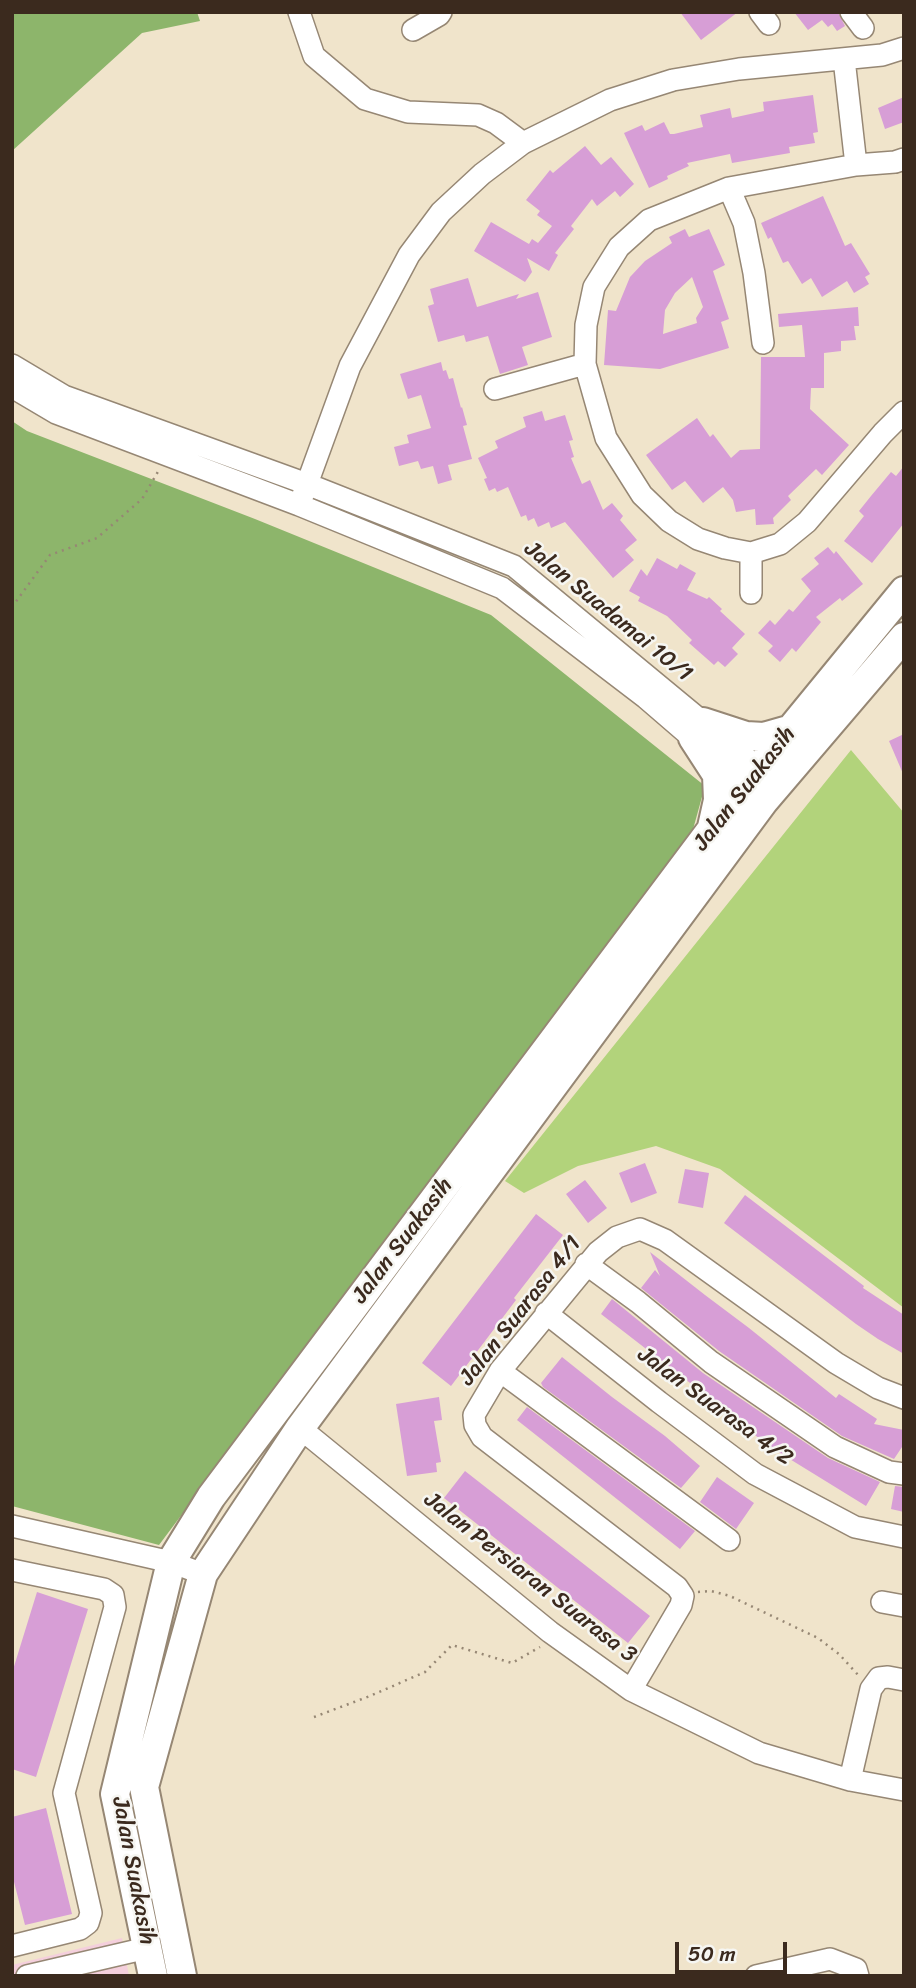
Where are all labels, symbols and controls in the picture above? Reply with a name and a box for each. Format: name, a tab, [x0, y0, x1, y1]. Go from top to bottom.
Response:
street label: Jalan Suadamai 10/1	[518, 536, 698, 688]
street label: Jalan Suakasih	[688, 721, 802, 857]
street label: Jalan Suakasih	[347, 1173, 459, 1309]
street label: Jalan Suarasa 4/1	[454, 1231, 588, 1391]
street label: Jalan Suarasa 4/2	[632, 1341, 798, 1473]
street label: Jalan Persiaran Suarasa 3	[418, 1487, 642, 1669]
street label: Jalan Suakasih	[105, 1795, 161, 1947]
scale bar	[678, 1928, 790, 1972]
text: 50 m	[688, 1935, 736, 1973]

